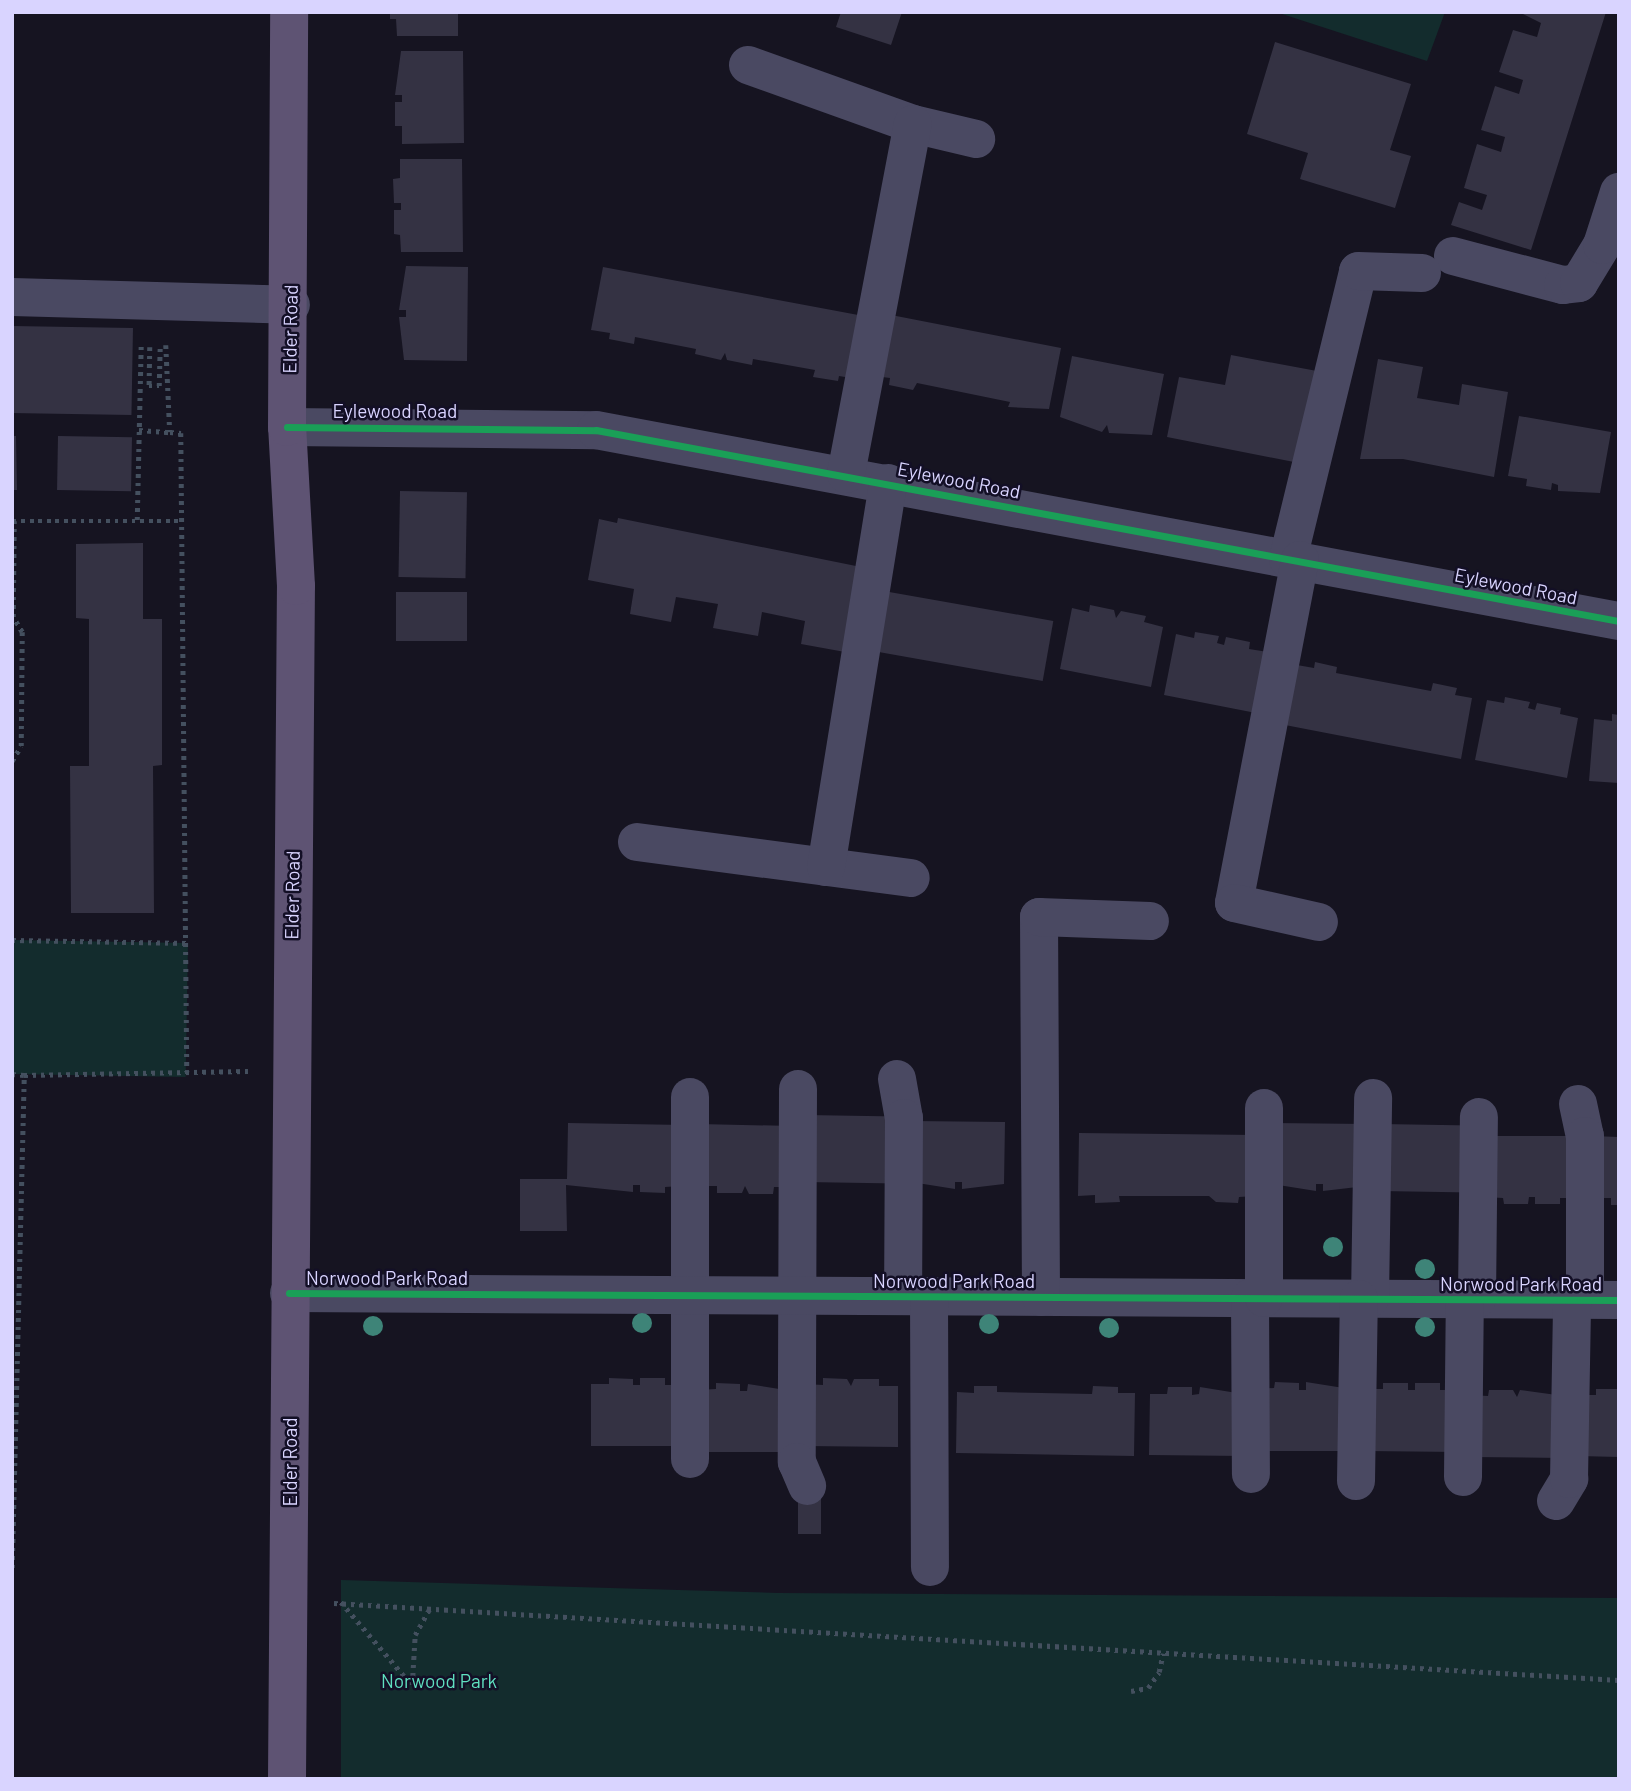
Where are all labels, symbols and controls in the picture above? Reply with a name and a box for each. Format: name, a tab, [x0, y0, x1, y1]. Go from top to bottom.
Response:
street label: Elder Road	[278, 284, 302, 374]
street label: Eylewood Road	[333, 400, 457, 422]
street label: Eylewood Road	[896, 457, 1022, 503]
street label: Eylewood Road	[1453, 563, 1579, 609]
street label: Elder Road	[280, 850, 304, 940]
street label: Norwood Park Road	[306, 1267, 468, 1289]
street label: Norwood Park Road	[873, 1270, 1035, 1292]
street label: Norwood Park Road	[1440, 1273, 1602, 1295]
street label: Elder Road	[279, 1417, 301, 1507]
park label: Norwood Park	[381, 1670, 497, 1692]

